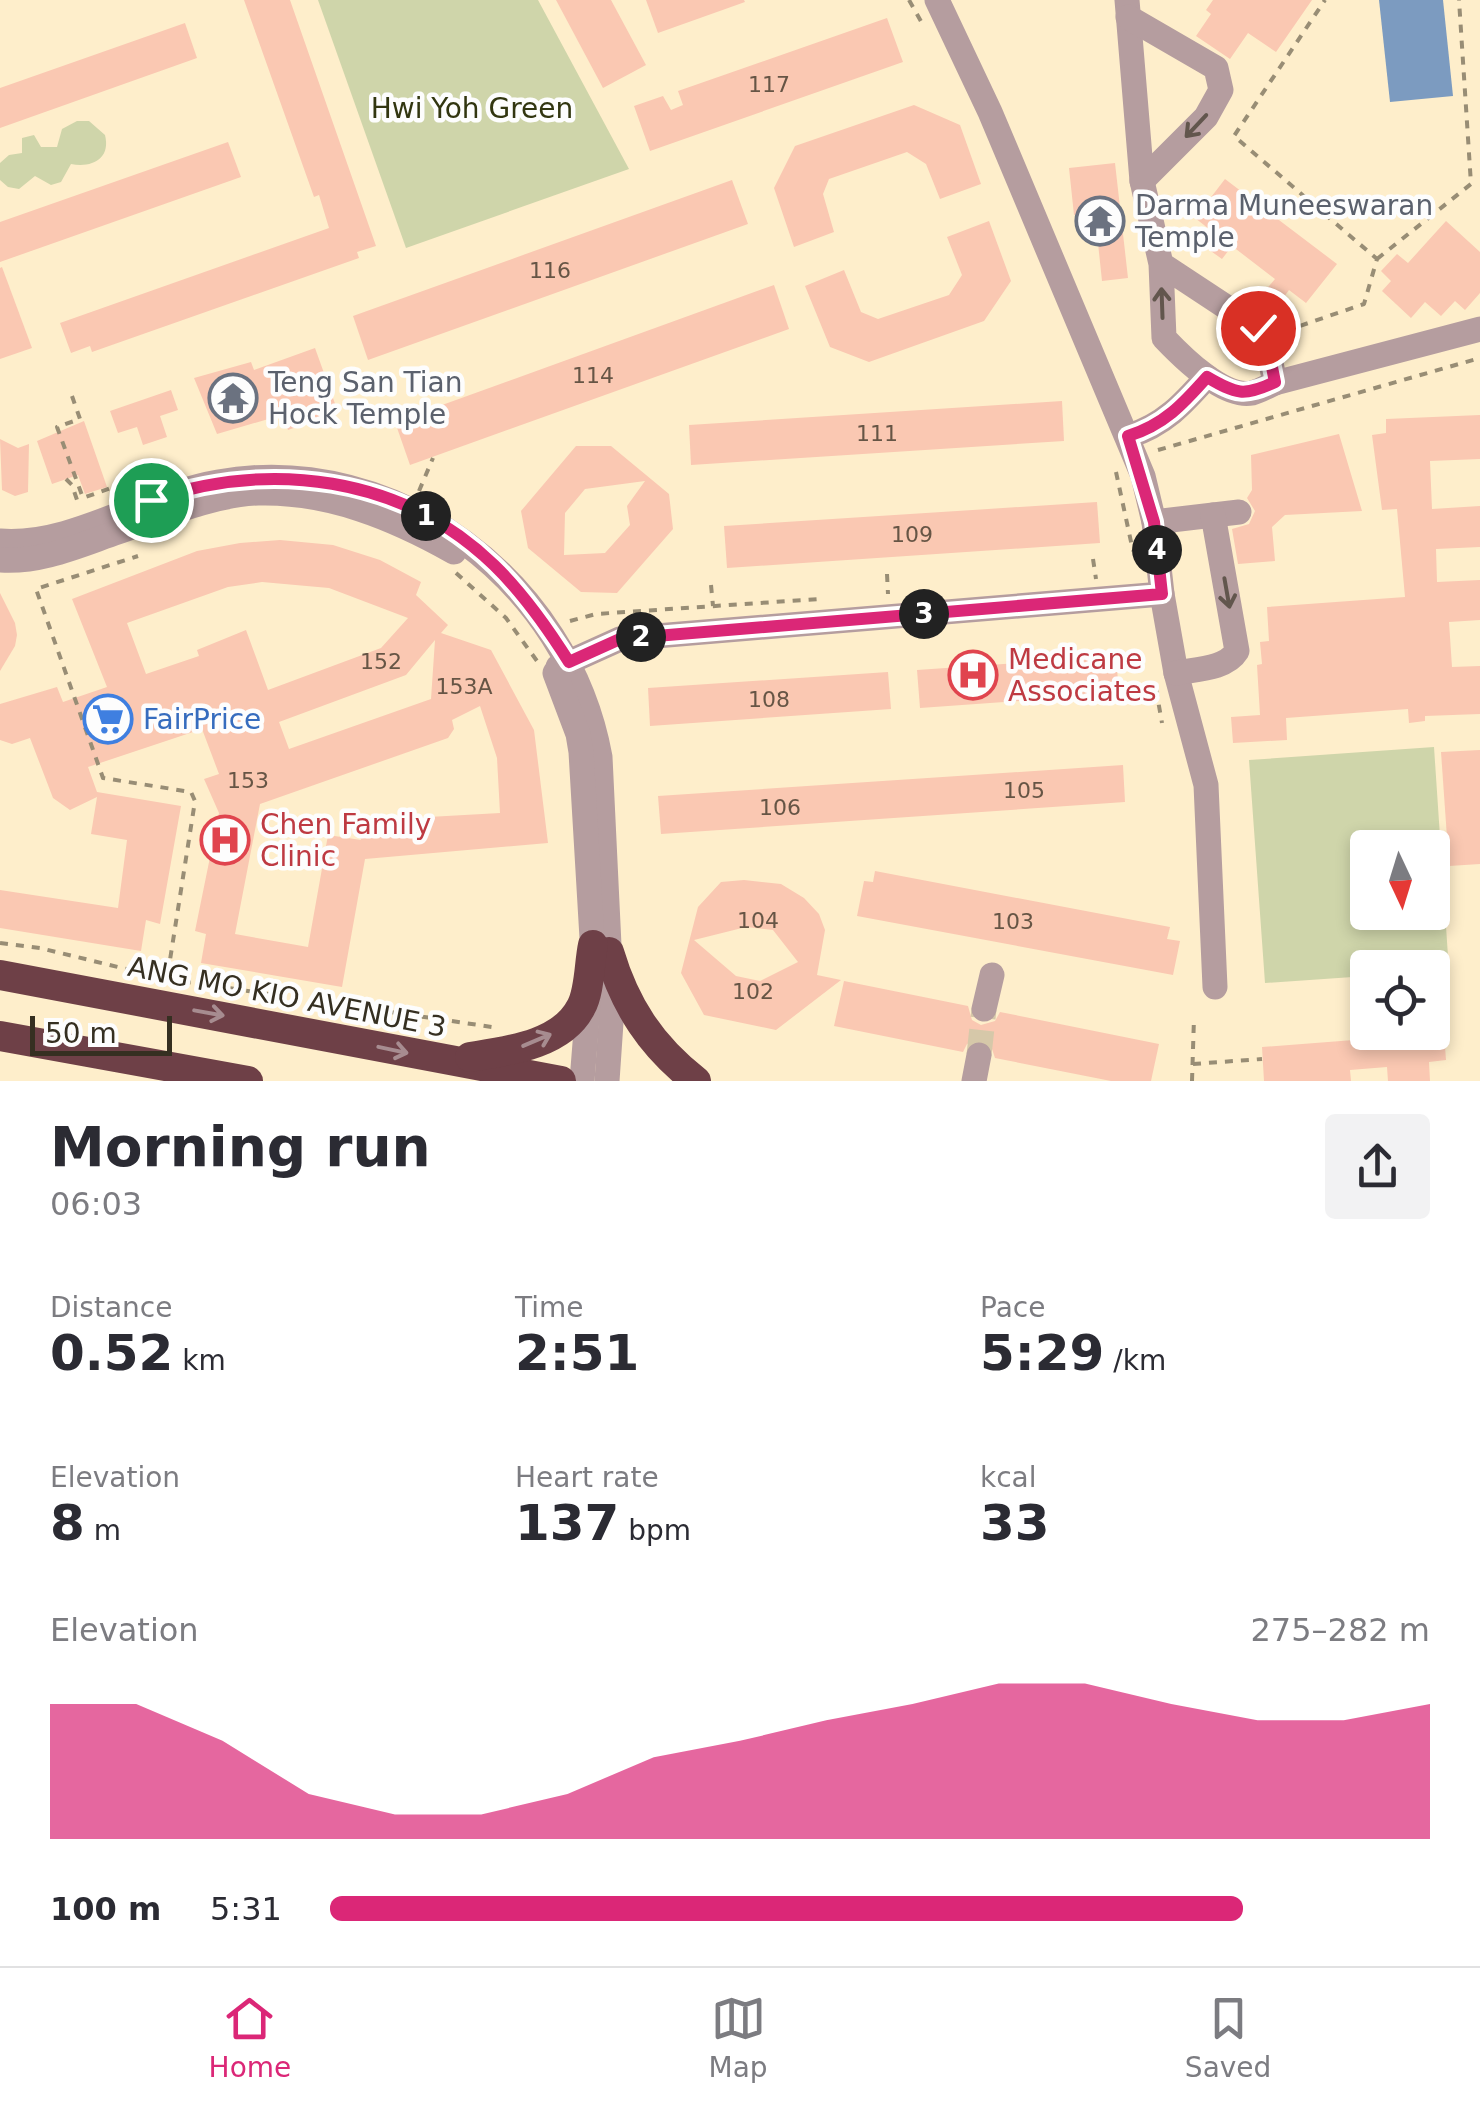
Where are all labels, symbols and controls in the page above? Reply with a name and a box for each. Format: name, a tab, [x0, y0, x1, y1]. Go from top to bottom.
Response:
house number: 117	[748, 72, 790, 97]
park label: Hwi Yoh Green	[371, 92, 573, 125]
one-way arrow	[1185, 113, 1208, 138]
place label: Darma Muneeswaran Temple	[1134, 189, 1433, 254]
temple icon: Darma Muneeswaran Temple	[1074, 195, 1126, 247]
house number: 116	[529, 258, 571, 283]
pin	[1216, 286, 1301, 371]
one-way arrow	[1152, 287, 1171, 320]
icon: check	[1231, 301, 1286, 356]
house number: 114	[572, 363, 614, 388]
place label: Teng San Tian Hock Temple	[267, 366, 463, 431]
temple icon: Teng San Tian Hock Temple	[207, 372, 259, 424]
house number: 111	[856, 421, 898, 446]
pin	[109, 458, 194, 543]
icon: arrive	[124, 473, 179, 528]
pin: 1	[401, 491, 451, 541]
text: 1	[416, 499, 436, 532]
house number: 109	[891, 522, 933, 547]
pin: 4	[1132, 525, 1182, 575]
text: 4	[1147, 533, 1167, 566]
one-way arrow	[1218, 577, 1237, 609]
pin: 3	[899, 589, 949, 639]
text: 3	[914, 597, 934, 630]
pin: 2	[616, 612, 666, 662]
text: 2	[631, 620, 651, 653]
place label: Medicane Associates	[1008, 643, 1157, 708]
house number: 152	[360, 649, 402, 674]
hospital icon: Medicane Associates	[947, 649, 999, 701]
house number: 153A	[435, 674, 493, 699]
house number: 108	[748, 687, 790, 712]
supermarket icon: FairPrice	[82, 693, 134, 745]
place label: FairPrice	[143, 703, 261, 736]
house number: 153	[227, 768, 269, 793]
house number: 105	[1003, 778, 1045, 803]
house number: 106	[759, 795, 801, 820]
place label: Chen Family Clinic	[260, 808, 431, 873]
hospital icon: Chen Family Clinic	[199, 814, 251, 866]
north arrow	[1350, 830, 1450, 930]
map controls	[1350, 830, 1450, 1050]
house number: 104	[737, 908, 779, 933]
house number: 103	[992, 909, 1034, 934]
street label: ANG MO KIO AVENUE 3	[125, 950, 449, 1044]
button: locate	[1350, 950, 1450, 1050]
house number: 102	[732, 979, 774, 1004]
one-way arrow	[192, 1004, 224, 1023]
scale bar	[30, 1011, 172, 1056]
text: 50 m	[45, 1017, 117, 1050]
one-way arrow	[521, 1030, 552, 1048]
one-way arrow	[376, 1042, 408, 1061]
button: share	[1325, 1114, 1430, 1219]
text: Morning run	[50, 1115, 431, 1179]
text: 06:03	[50, 1185, 142, 1223]
text: Distance	[50, 1291, 172, 1324]
text: Time	[515, 1291, 584, 1324]
text: Pace	[980, 1291, 1045, 1324]
text: 0.52	[50, 1324, 173, 1382]
text: 2:51	[515, 1324, 639, 1382]
text: 5:29	[980, 1324, 1104, 1382]
text: km	[173, 1344, 226, 1377]
text: /km	[1104, 1344, 1166, 1377]
text: Elevation	[50, 1461, 180, 1494]
text: Heart rate	[515, 1461, 659, 1494]
text: kcal	[980, 1461, 1037, 1494]
text: 8	[50, 1494, 85, 1552]
text: 137	[515, 1494, 619, 1552]
text: 33	[980, 1494, 1050, 1552]
text: m	[85, 1514, 121, 1547]
text: bpm	[619, 1514, 691, 1547]
text: Elevation	[50, 1611, 199, 1649]
text: 275–282 m	[1251, 1611, 1430, 1649]
text: 100 m	[50, 1890, 161, 1928]
text: 5:31	[210, 1890, 282, 1928]
tab: Home	[209, 1991, 291, 2084]
tab: Map	[709, 1991, 768, 2084]
tab: Saved	[1185, 1991, 1271, 2084]

